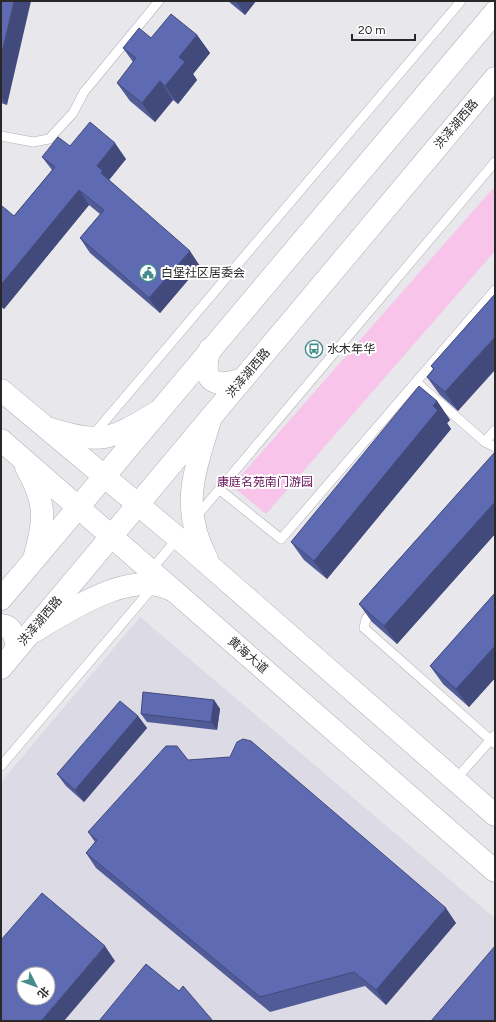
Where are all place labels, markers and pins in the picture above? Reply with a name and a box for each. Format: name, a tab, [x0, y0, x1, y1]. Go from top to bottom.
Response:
public building icon: 白堡社区居委会	[138, 263, 158, 283]
place label: 白堡社区居委会	[161, 266, 245, 280]
bus stop icon: 水木年华	[304, 339, 324, 359]
place label: 水木年华	[327, 342, 375, 356]

